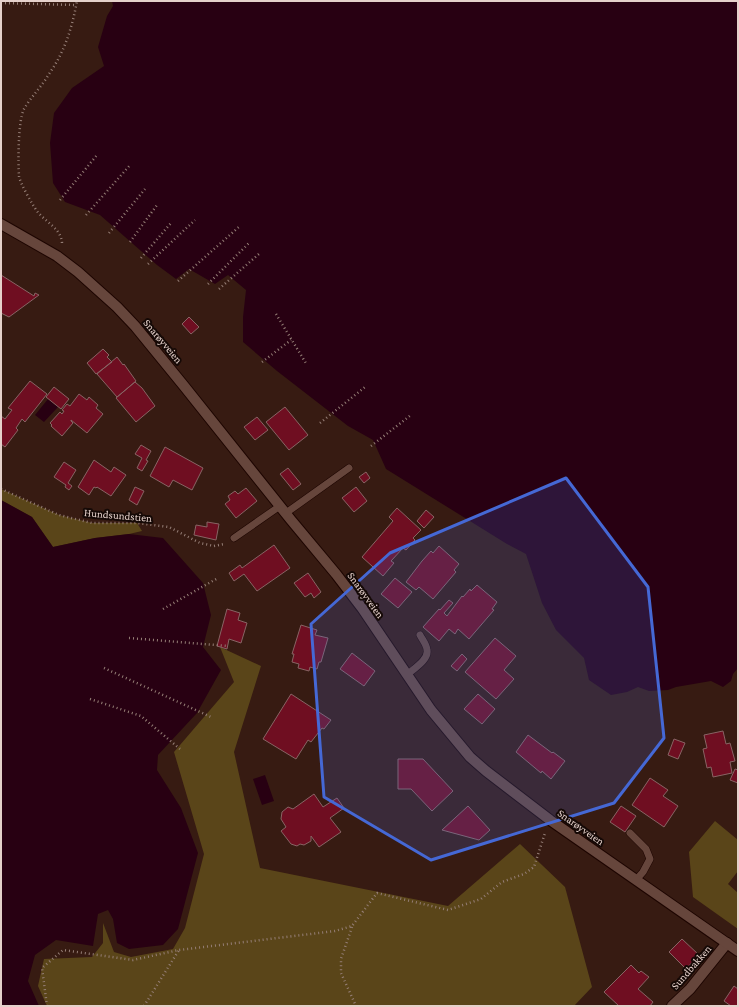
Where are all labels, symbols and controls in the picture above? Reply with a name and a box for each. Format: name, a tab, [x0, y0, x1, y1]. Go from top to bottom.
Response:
street label: Snarøyveien	[140, 317, 185, 366]
street label: Hundsundstien	[84, 506, 153, 524]
street label: Snarøyveien	[345, 570, 387, 621]
street label: Snarøyveien	[555, 807, 607, 848]
street label: Sundbakken	[669, 942, 713, 992]

